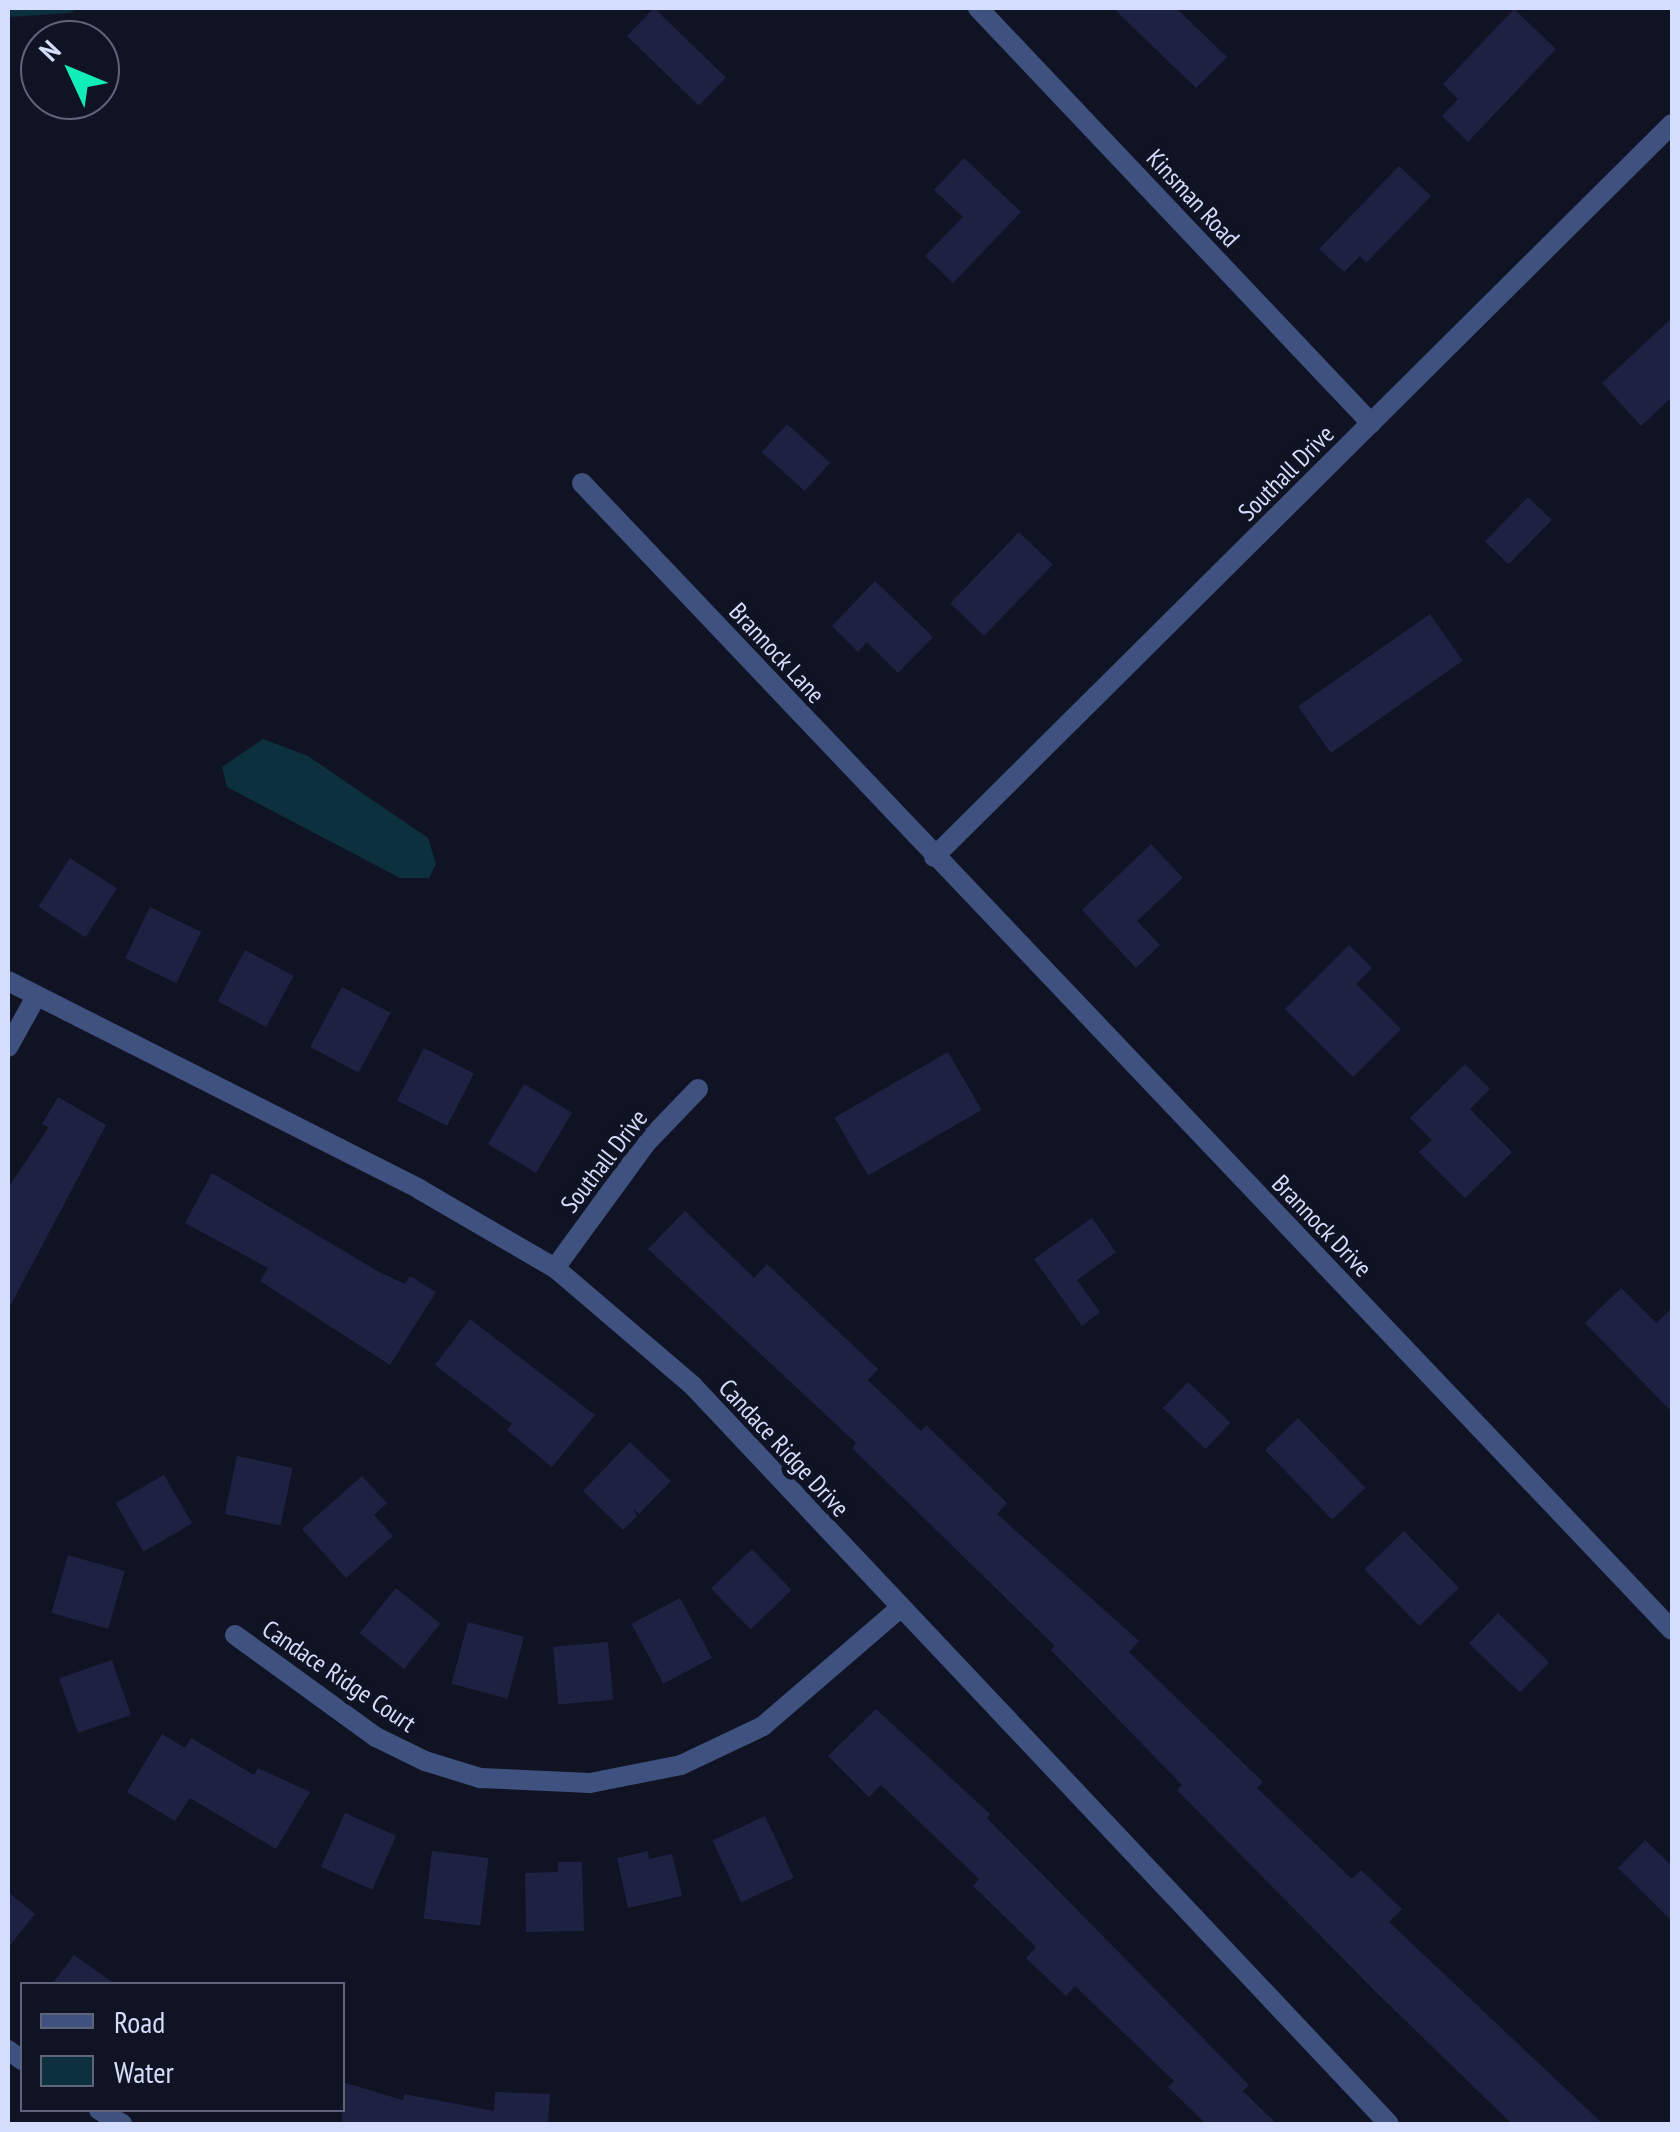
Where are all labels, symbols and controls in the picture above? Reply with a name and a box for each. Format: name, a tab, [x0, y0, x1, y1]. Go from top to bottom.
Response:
north arrow	[20, 20, 120, 120]
text: N	[31, 32, 68, 68]
street label: Kinsman Road	[1140, 143, 1246, 253]
street label: Southall Drive	[1232, 419, 1340, 527]
street label: Brannock Lane	[723, 596, 831, 710]
street label: Southall Drive	[554, 1103, 654, 1219]
street label: Brannock Drive	[1266, 1169, 1378, 1283]
street label: Candace Ridge Drive	[713, 1373, 855, 1523]
street label: Candace Ridge Court	[257, 1614, 421, 1738]
legend	[20, 1982, 345, 2112]
text: Road	[114, 2002, 165, 2041]
text: Water	[114, 2052, 174, 2091]

